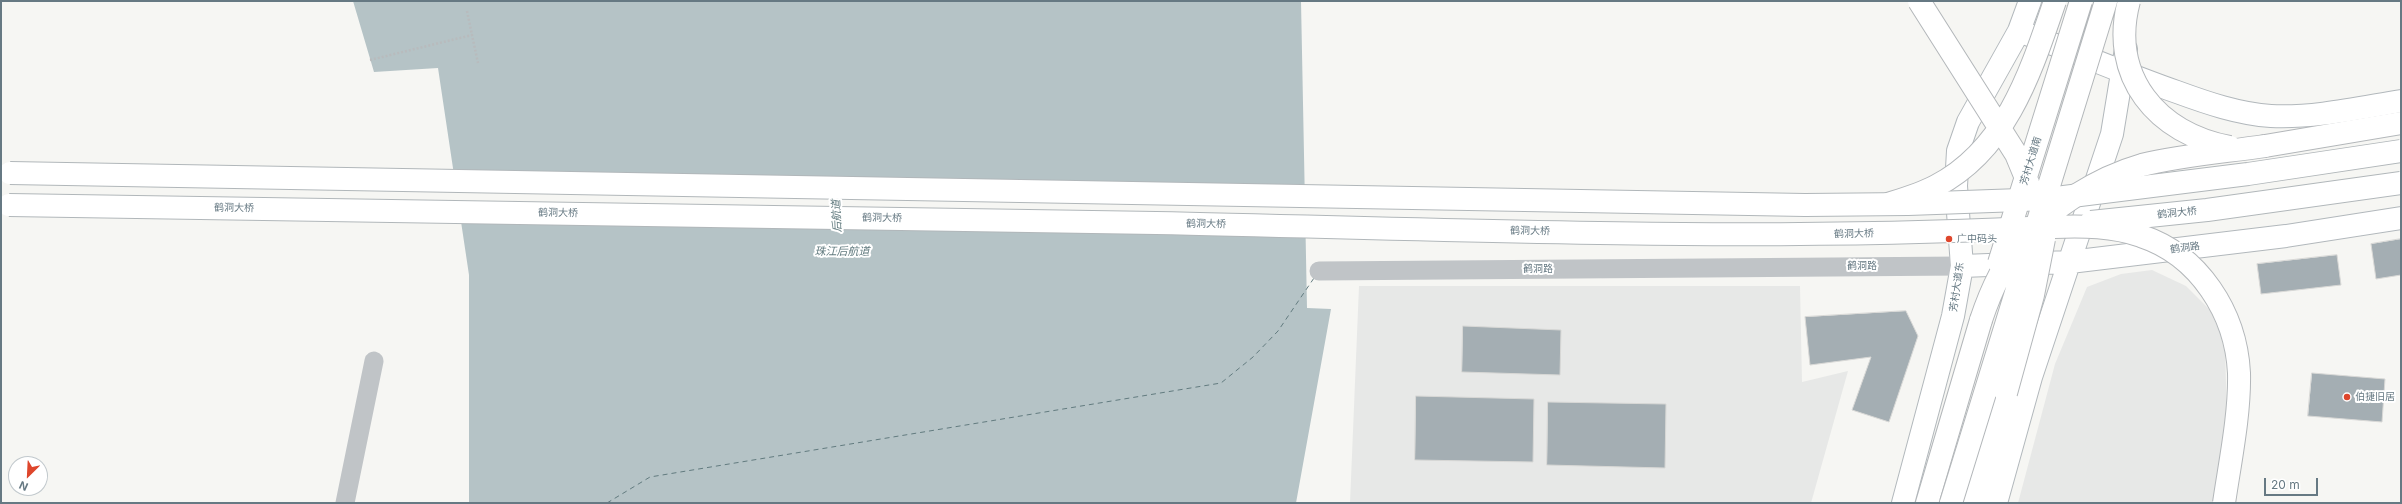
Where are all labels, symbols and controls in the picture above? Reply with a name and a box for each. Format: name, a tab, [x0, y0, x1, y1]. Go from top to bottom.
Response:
street label: 芳村大道南	[2018, 135, 2044, 187]
water label: 后航道	[830, 199, 844, 233]
street label: 鹤洞大桥	[214, 202, 254, 214]
street label: 鹤洞大桥	[2156, 205, 2198, 221]
street label: 鹤洞大桥	[538, 207, 578, 219]
street label: 鹤洞大桥	[862, 212, 902, 224]
street label: 鹤洞大桥	[1186, 218, 1226, 230]
street label: 鹤洞大桥	[1510, 225, 1550, 237]
street label: 鹤洞大桥	[1834, 228, 1874, 240]
place label: 广中码头	[1957, 233, 1997, 245]
marker: 广中码头	[1944, 234, 1954, 244]
street label: 鹤洞路	[2169, 240, 2201, 256]
water label: 珠江后航道	[815, 245, 869, 259]
street label: 鹤洞路	[1847, 260, 1877, 272]
street label: 芳村大道东	[1948, 261, 1966, 313]
street label: 鹤洞路	[1523, 263, 1553, 275]
place label: 伯捷旧居	[2355, 391, 2395, 403]
marker: 伯捷旧居	[2342, 392, 2352, 402]
north arrow	[8, 456, 48, 496]
scale bar	[2266, 470, 2320, 496]
text: 20 m	[2271, 477, 2300, 492]
text: N	[17, 478, 30, 494]

